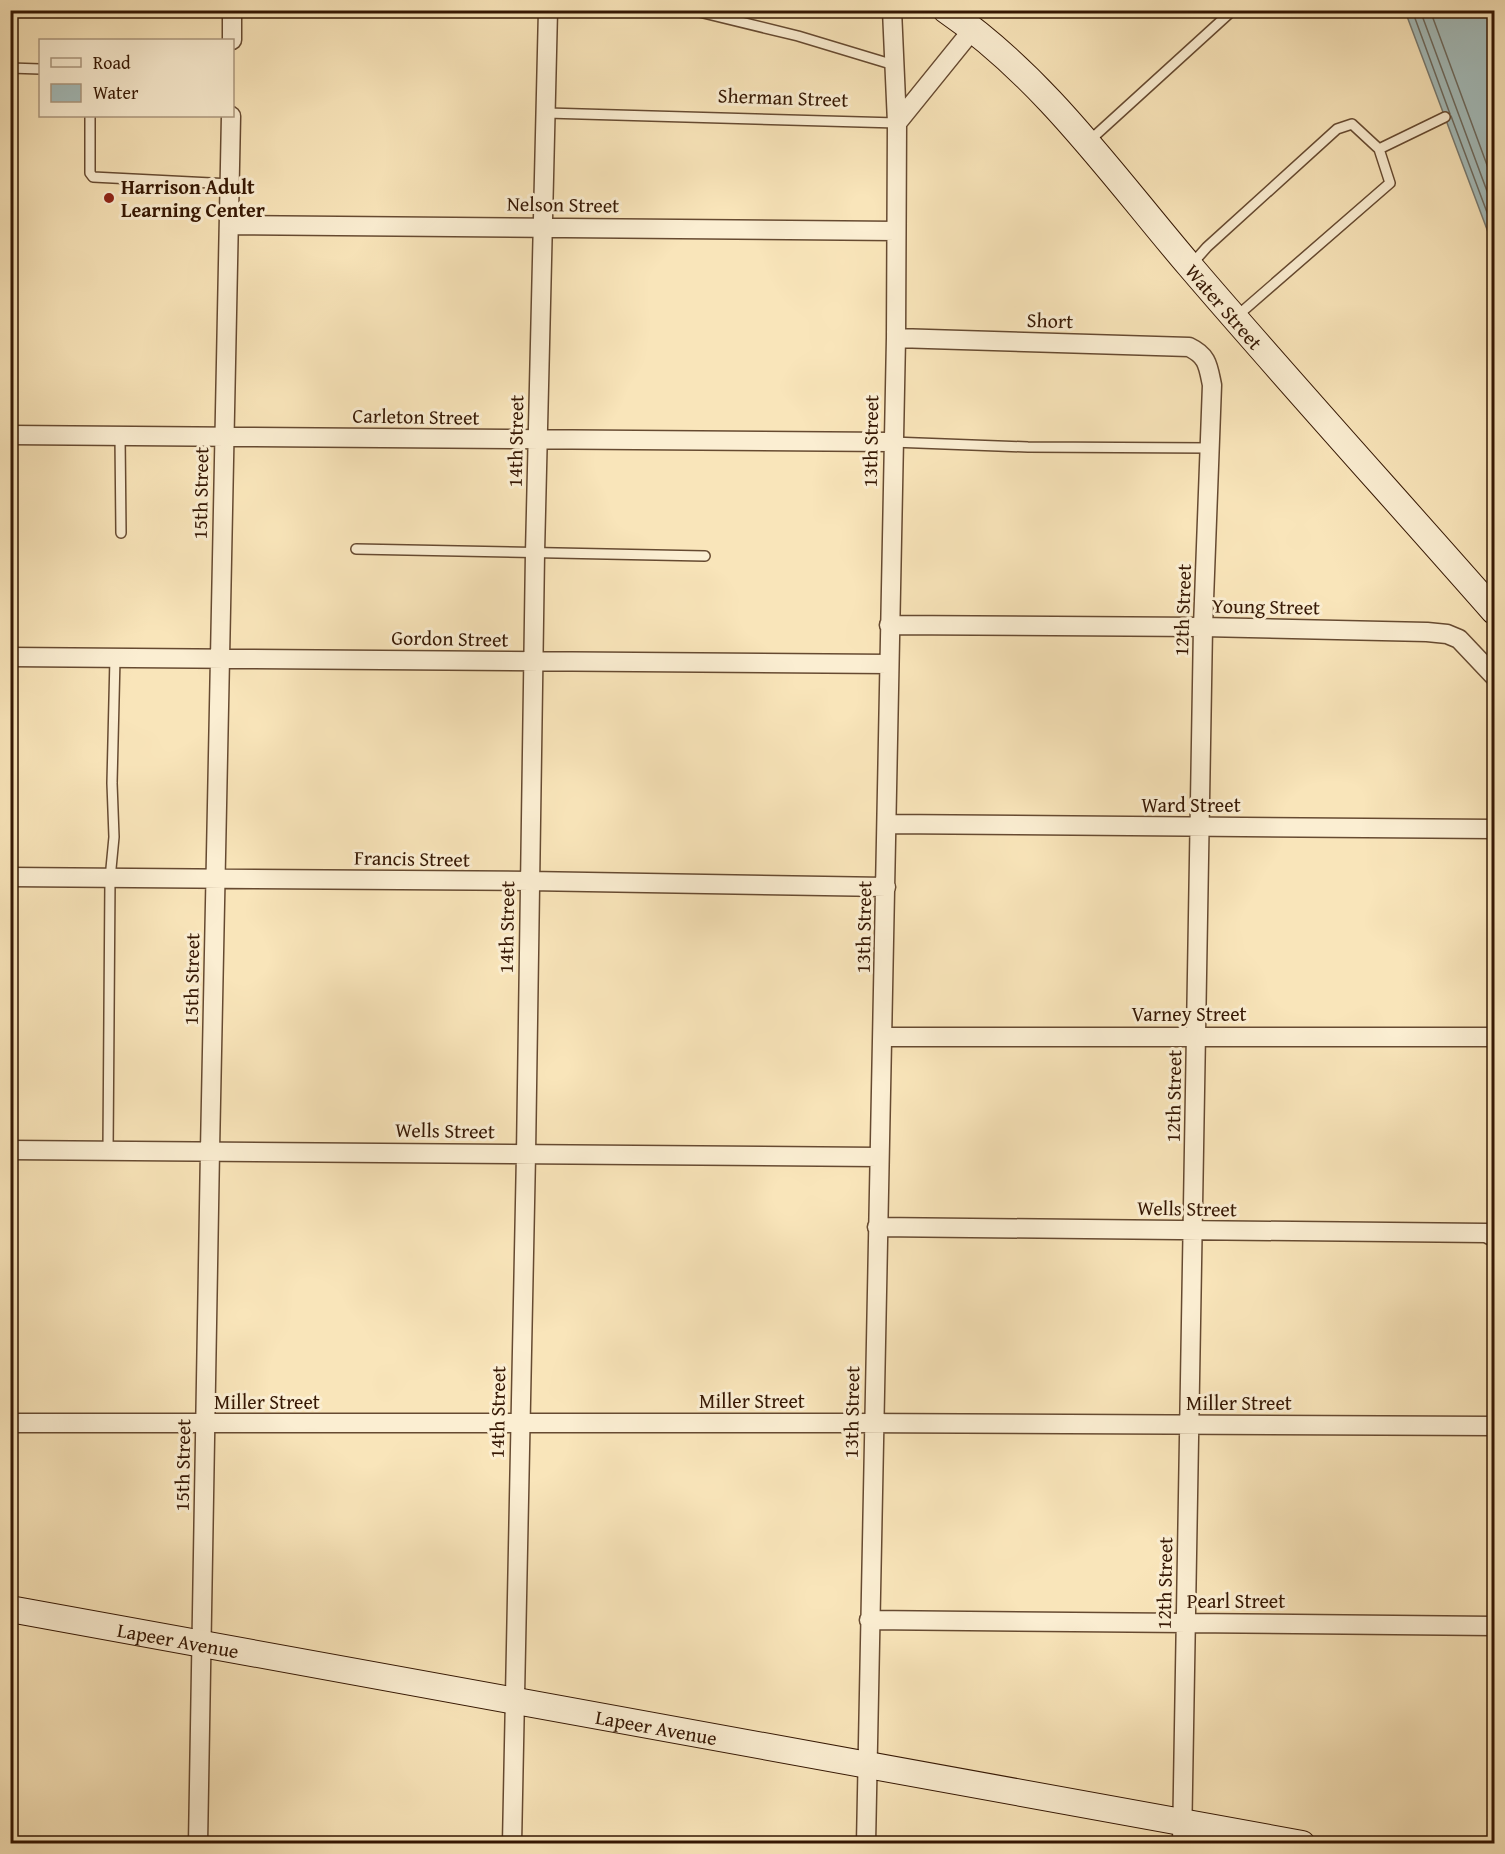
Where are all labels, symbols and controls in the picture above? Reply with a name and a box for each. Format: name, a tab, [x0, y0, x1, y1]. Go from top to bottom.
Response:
legend	[39, 39, 234, 117]
text: Road	[93, 49, 131, 76]
text: Water	[93, 79, 139, 106]
street label: Sherman Street	[717, 80, 849, 114]
place label: Harrison Adult Learning Center	[121, 172, 265, 224]
street label: Nelson Street	[507, 189, 619, 219]
marker: Harrison Adult Learning Center	[102, 191, 116, 205]
street label: Water Street	[1179, 257, 1270, 356]
street label: Short	[1026, 305, 1074, 335]
street label: 14th Street	[500, 394, 530, 488]
street label: 13th Street	[855, 394, 885, 488]
street label: Carleton Street	[352, 400, 480, 432]
street label: 15th Street	[185, 446, 215, 540]
street label: 12th Street	[1166, 563, 1198, 657]
street label: Young Street	[1212, 591, 1320, 621]
street label: Gordon Street	[391, 622, 509, 654]
street label: Ward Street	[1141, 790, 1241, 819]
street label: Francis Street	[354, 842, 470, 874]
street label: 14th Street	[491, 880, 521, 974]
street label: 13th Street	[848, 880, 878, 974]
street label: 15th Street	[176, 932, 206, 1026]
street label: Varney Street	[1131, 999, 1247, 1028]
street label: 12th Street	[1158, 1049, 1188, 1143]
street label: Wells Street	[395, 1115, 495, 1145]
street label: Wells Street	[1137, 1193, 1237, 1223]
street label: 14th Street	[482, 1365, 512, 1459]
street label: 13th Street	[836, 1365, 866, 1459]
street label: Miller Street	[699, 1386, 805, 1415]
street label: Miller Street	[214, 1387, 320, 1416]
street label: Miller Street	[1186, 1388, 1292, 1417]
street label: 15th Street	[167, 1418, 197, 1512]
street label: 12th Street	[1149, 1536, 1179, 1630]
street label: Pearl Street	[1187, 1586, 1285, 1615]
street label: Lapeer Avenue	[115, 1614, 241, 1665]
street label: Lapeer Avenue	[593, 1701, 719, 1752]

